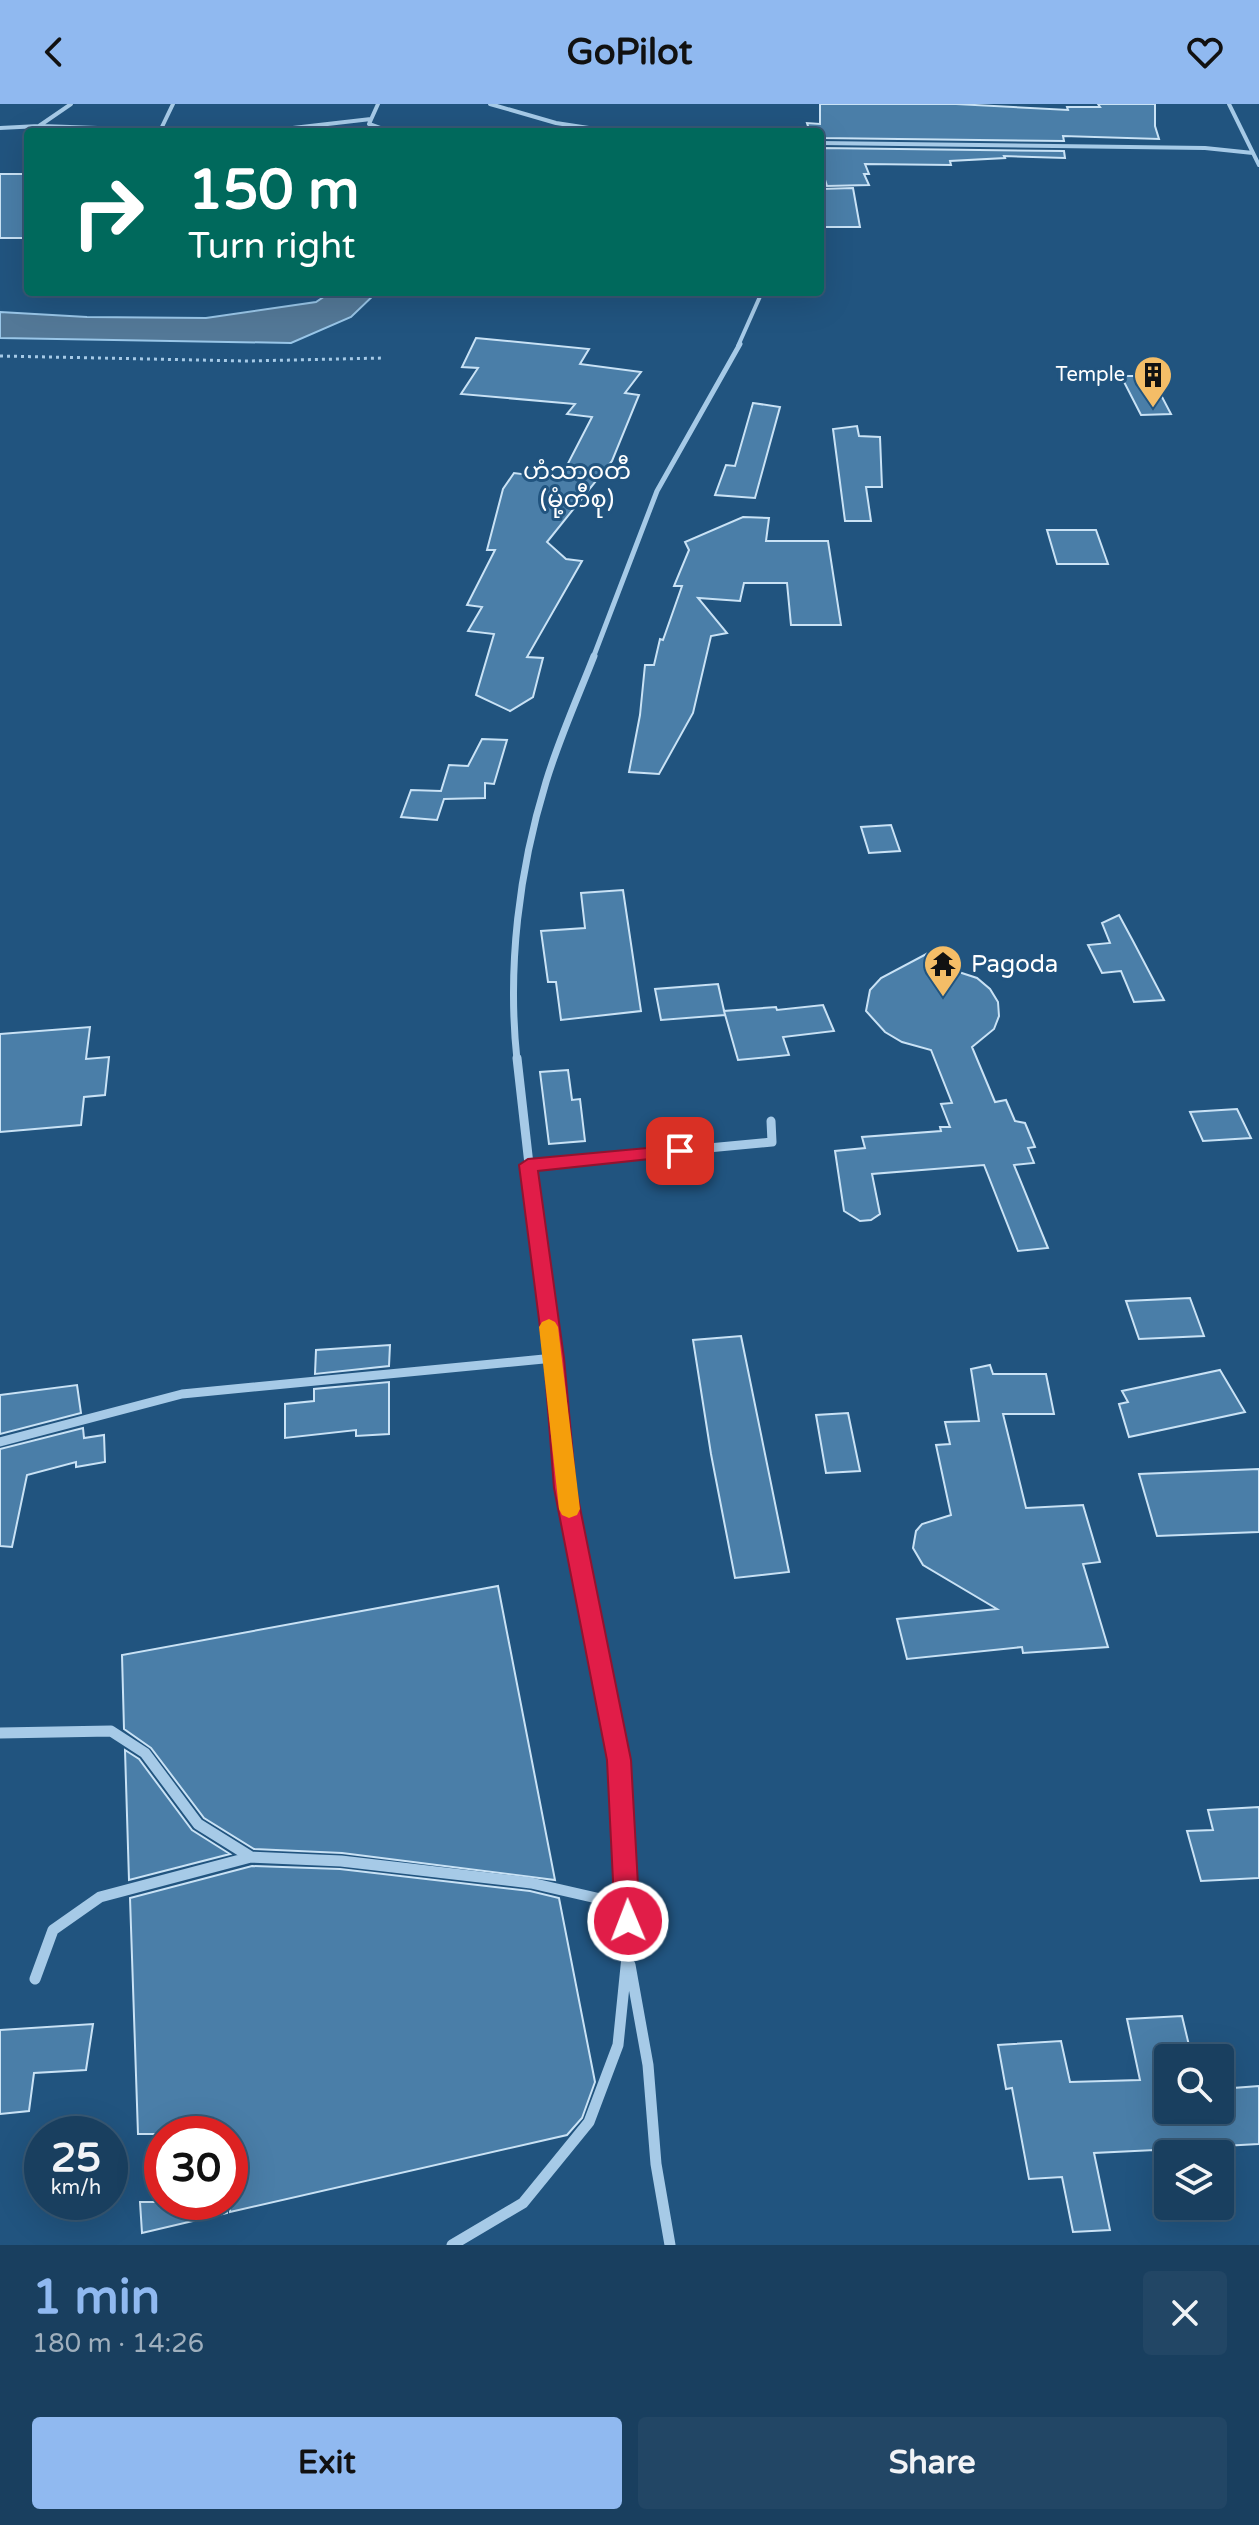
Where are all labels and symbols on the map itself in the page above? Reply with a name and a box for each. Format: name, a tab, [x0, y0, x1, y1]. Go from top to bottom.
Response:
building icon: Temple	[1132, 354, 1174, 409]
place label: Temple	[1056, 363, 1125, 387]
district label: ဟံသာဝတီ (မုံ့တီစု)	[523, 455, 631, 518]
temple icon: Pagoda	[922, 943, 964, 998]
place label: Pagoda	[971, 950, 1058, 979]
pin	[646, 1117, 714, 1185]
position arrow	[586, 1879, 670, 1963]
speed limit sign: 30	[144, 2116, 248, 2220]

